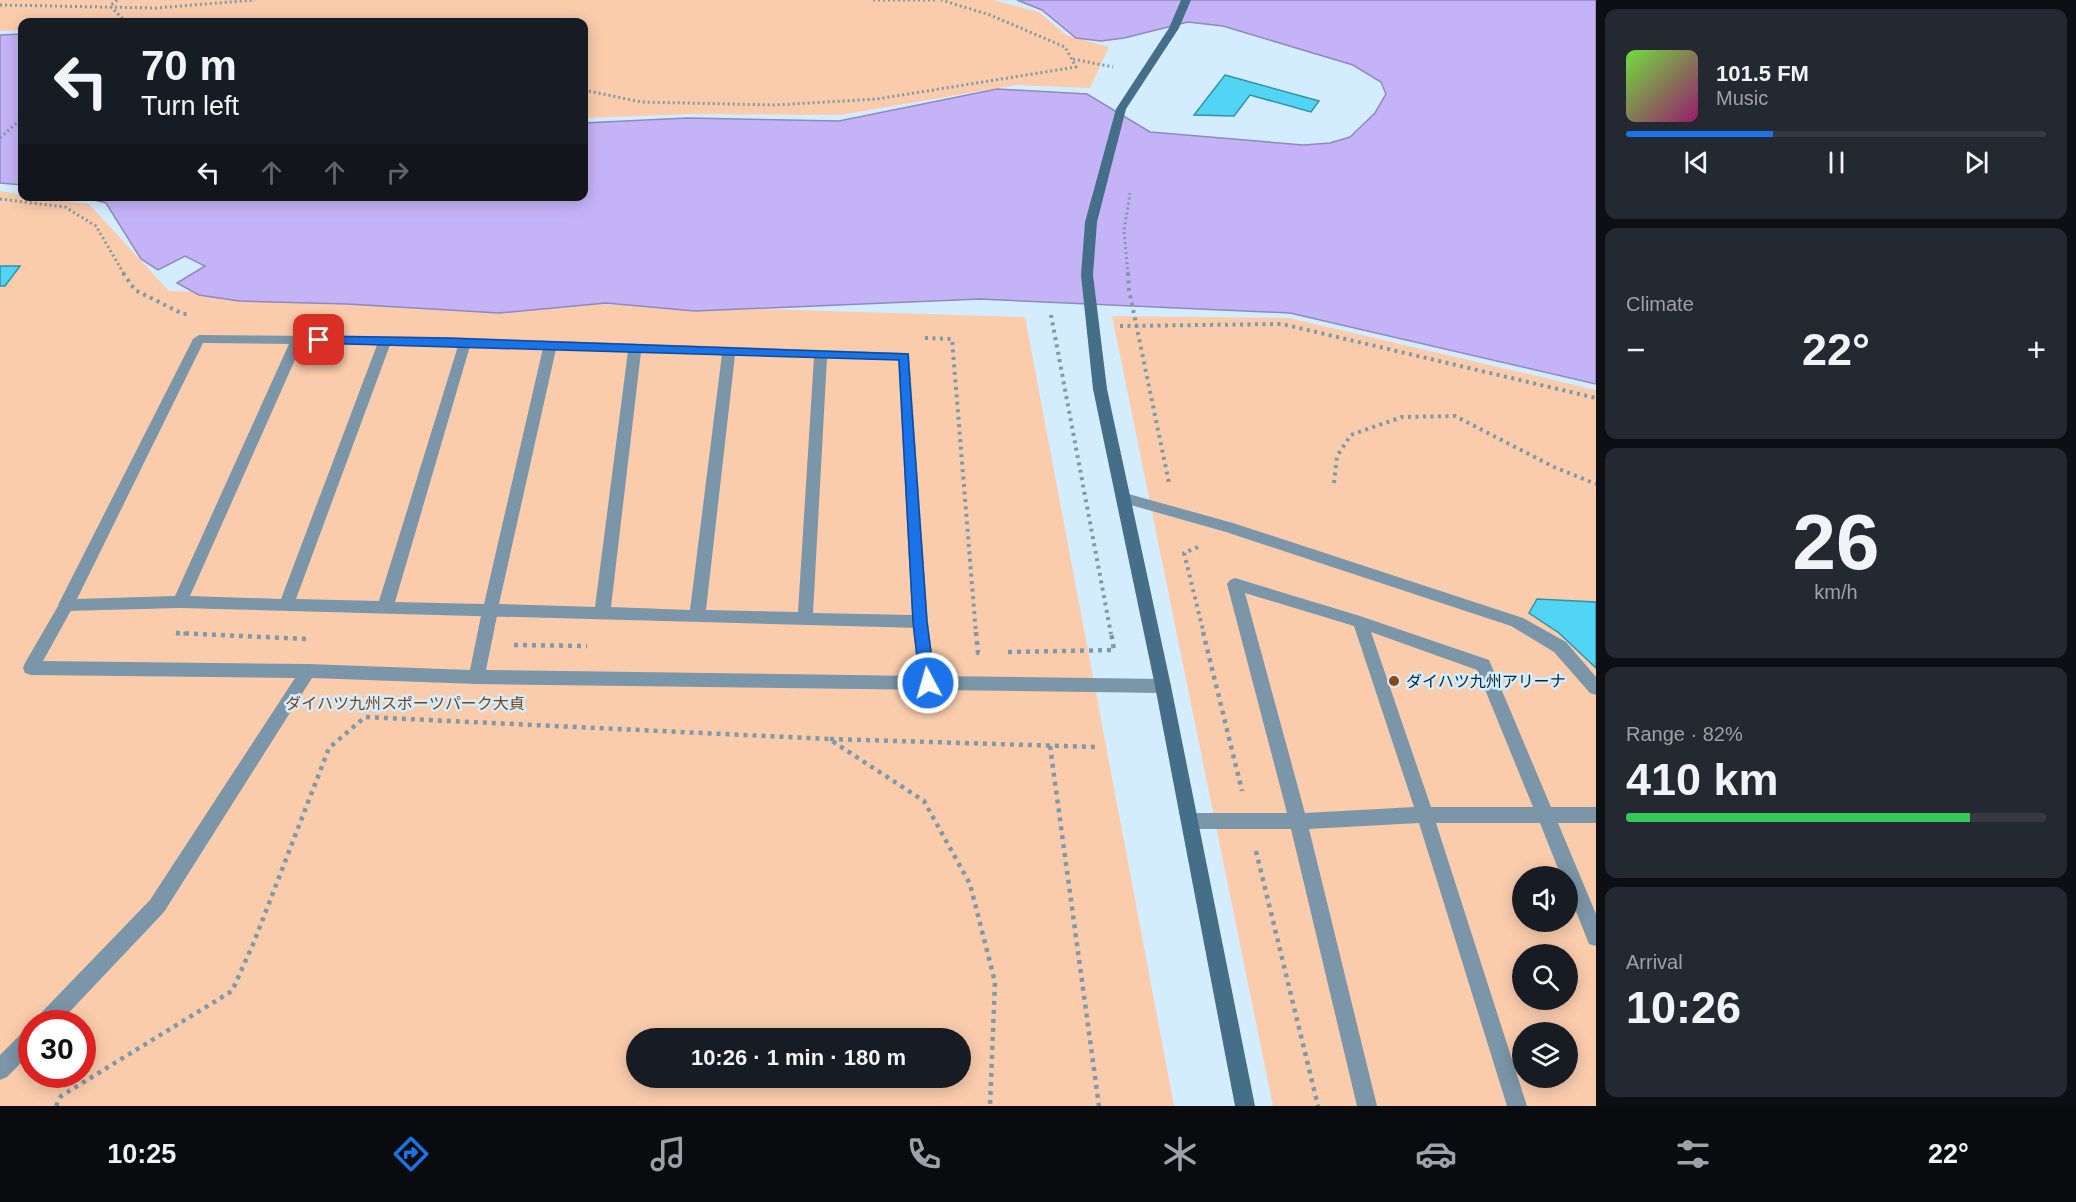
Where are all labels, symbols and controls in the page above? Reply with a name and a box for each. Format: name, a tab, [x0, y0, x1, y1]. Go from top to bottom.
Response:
icon: left	[42, 42, 120, 120]
text: 70 m	[141, 42, 237, 89]
text: 101.5 FM	[1716, 61, 1809, 86]
text: Music	[1716, 87, 1768, 109]
text: Turn left	[141, 91, 239, 121]
icon: previous	[1680, 146, 1713, 179]
icon: pause	[1820, 146, 1853, 179]
icon: next	[1960, 146, 1993, 179]
icon: left	[192, 156, 225, 189]
icon: ahead	[255, 156, 288, 189]
icon: ahead	[318, 156, 351, 189]
icon: right	[381, 156, 414, 189]
text: Climate	[1626, 293, 1694, 315]
pin	[293, 314, 344, 365]
icon: arrive	[302, 323, 335, 356]
text: 22°	[1802, 324, 1870, 375]
text: −	[1626, 331, 1645, 368]
text: +	[2027, 331, 2046, 368]
text: 26	[1793, 498, 1879, 586]
text: km/h	[1814, 581, 1858, 603]
position arrow	[896, 651, 960, 715]
place label: ダイハツ九州アリーナ	[1406, 673, 1566, 690]
marker: ダイハツ九州アリーナ	[1387, 674, 1401, 688]
park label: ダイハツ九州スポーツパーク大貞	[285, 695, 525, 712]
text: Range · 82%	[1626, 723, 1743, 745]
text: 410 km	[1626, 754, 1779, 805]
map controls	[1512, 866, 1578, 1088]
button: sound	[1512, 866, 1578, 932]
button: search	[1512, 944, 1578, 1010]
text: Arrival	[1626, 951, 1683, 973]
text: 10:26	[1626, 982, 1741, 1033]
speed limit sign: 30	[18, 1010, 96, 1088]
button: layers	[1512, 1022, 1578, 1088]
text: 10:26 · 1 min · 180 m	[691, 1045, 906, 1070]
icon: directions	[390, 1133, 432, 1175]
icon: music	[647, 1133, 689, 1175]
icon: phone	[903, 1133, 945, 1175]
icon: climate	[1159, 1133, 1201, 1175]
icon: car	[1415, 1133, 1457, 1175]
icon: filters	[1672, 1133, 1714, 1175]
text: 10:25	[107, 1139, 176, 1169]
text: 22°	[1928, 1139, 1969, 1169]

